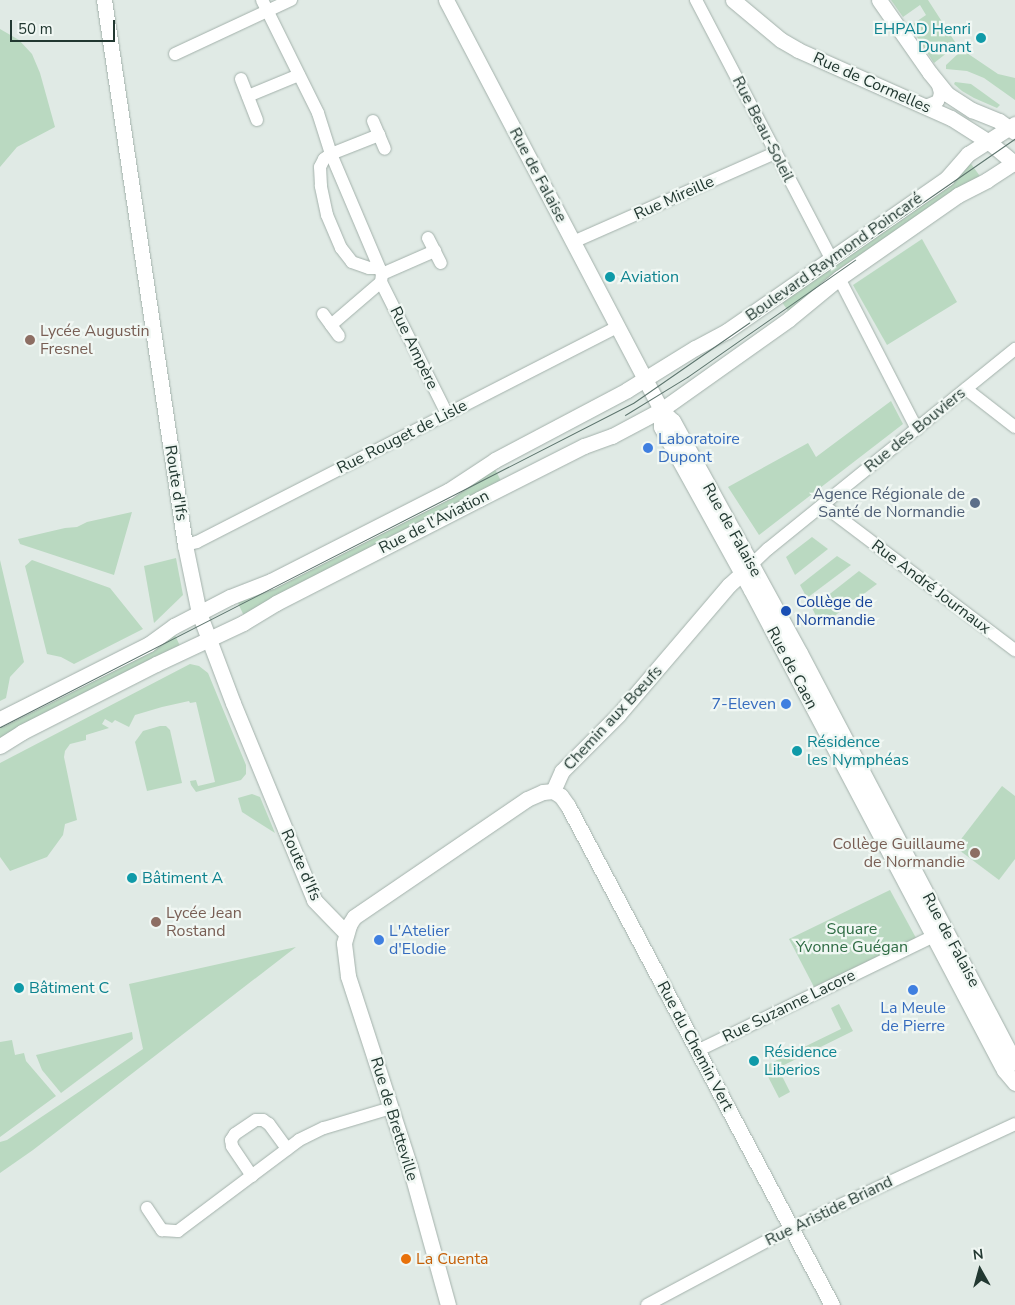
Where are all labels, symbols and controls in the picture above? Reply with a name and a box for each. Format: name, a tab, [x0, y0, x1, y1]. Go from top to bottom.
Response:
scale bar	[12, 10, 118, 42]
text: 50 m	[18, 19, 53, 39]
place label: EHPAD Henri Dunant	[874, 19, 971, 57]
marker: EHPAD Henri Dunant	[975, 32, 987, 44]
street label: Rue de Cormelles	[810, 48, 934, 118]
street label: Rue Beau-Soleil	[728, 73, 798, 185]
street label: Rue de Falaise	[505, 124, 571, 226]
street label: Rue Mireille	[631, 172, 717, 224]
street label: Boulevard Raymond Poincaré	[742, 189, 926, 325]
place label: Aviation	[620, 267, 679, 287]
marker: Aviation	[604, 271, 616, 283]
street label: Rue Ampère	[386, 304, 442, 392]
place label: Lycée Augustin Fresnel	[40, 321, 150, 359]
marker: Lycée Augustin Fresnel	[24, 334, 36, 346]
street label: Rue des Bouviers	[861, 383, 969, 477]
street label: Rue Rouget de Lisle	[334, 396, 470, 478]
place label: Laboratoire Dupont	[658, 429, 740, 467]
marker: Laboratoire Dupont	[642, 442, 654, 454]
street label: Route d'Ifs	[161, 444, 191, 522]
street label: Rue de Falaise	[698, 480, 766, 580]
place label: Agence Régionale de Santé de Normandie	[813, 484, 965, 522]
street label: Rue de l'Aviation	[376, 486, 492, 558]
marker: Agence Régionale de Santé de Normandie	[969, 497, 981, 509]
street label: Rue André Journaux	[868, 536, 994, 638]
place label: Collège de Normandie	[796, 592, 875, 630]
marker: Collège de Normandie	[780, 605, 792, 617]
street label: Rue de Caen	[762, 623, 822, 713]
street label: Chemin aux Bœufs	[560, 662, 666, 774]
place label: 7-Eleven	[712, 694, 776, 714]
marker: 7-Eleven	[780, 698, 792, 710]
place label: Résidence les Nymphéas	[807, 732, 909, 770]
marker: Résidence les Nymphéas	[791, 745, 803, 757]
street label: Route d'Ifs	[277, 826, 325, 904]
place label: Collège Guillaume de Normandie	[833, 834, 965, 872]
marker: Collège Guillaume de Normandie	[969, 847, 981, 859]
place label: Bâtiment A	[142, 868, 223, 888]
marker: Bâtiment A	[126, 872, 138, 884]
street label: Rue de Falaise	[918, 889, 984, 991]
place label: Lycée Jean Rostand	[166, 903, 242, 941]
marker: Lycée Jean Rostand	[150, 916, 162, 928]
park label: Square Yvonne Guégan	[796, 919, 908, 957]
place label: L'Atelier d'Elodie	[389, 921, 449, 959]
marker: L'Atelier d'Elodie	[373, 934, 385, 946]
street label: Rue Suzanne Lacore	[720, 966, 858, 1046]
place label: Bâtiment C	[29, 978, 109, 998]
street label: Rue du Chemin Vert	[653, 978, 737, 1114]
marker: Bâtiment C	[13, 982, 25, 994]
marker: La Meule de Pierre	[907, 984, 919, 996]
place label: La Meule de Pierre	[880, 998, 946, 1036]
place label: Résidence Liberios	[764, 1042, 837, 1080]
street label: Rue de Bretteville	[366, 1055, 422, 1183]
marker: Résidence Liberios	[748, 1055, 760, 1067]
street label: Rue Aristide Briand	[762, 1172, 896, 1250]
north arrow	[955, 1245, 1005, 1295]
text: N	[972, 1245, 984, 1265]
place label: La Cuenta	[416, 1249, 489, 1269]
marker: La Cuenta	[400, 1253, 412, 1265]

